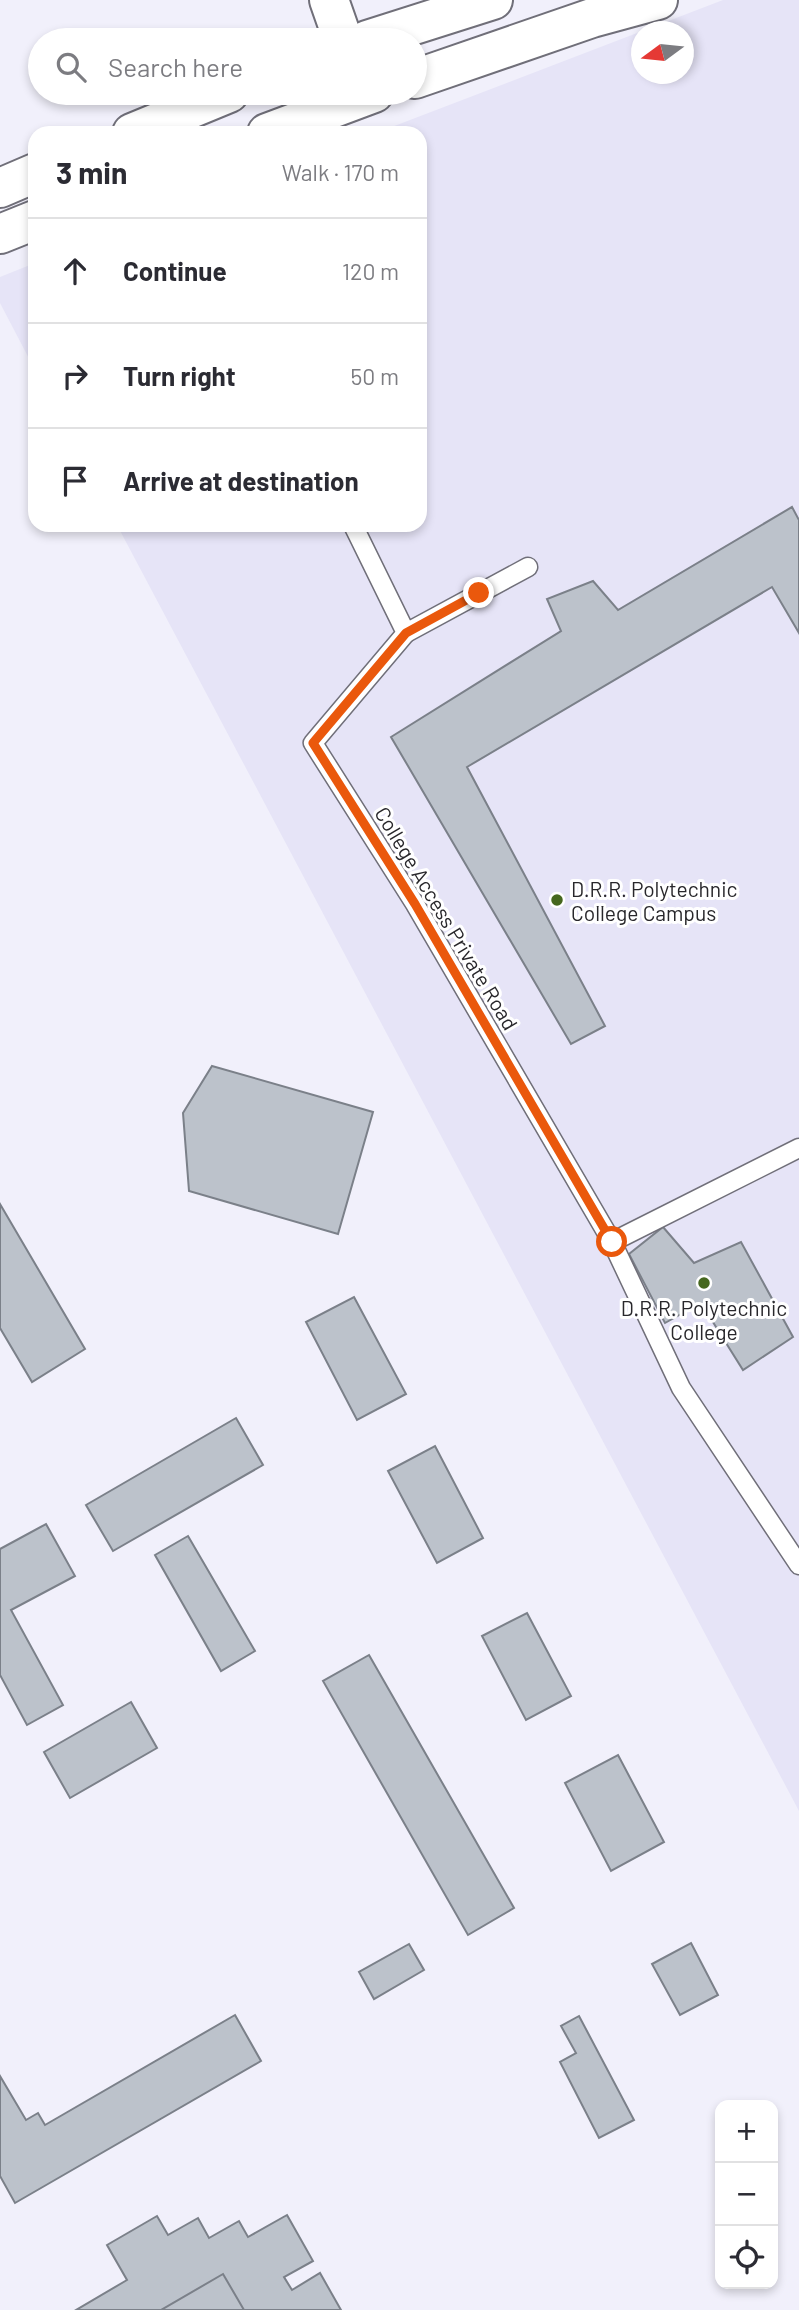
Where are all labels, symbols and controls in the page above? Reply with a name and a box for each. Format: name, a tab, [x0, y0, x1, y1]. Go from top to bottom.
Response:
north arrow	[631, 21, 694, 84]
search box	[28, 28, 427, 105]
icon: search	[52, 48, 90, 86]
text: Search here	[108, 51, 243, 82]
text: 3 min	[56, 154, 127, 190]
text: Walk · 170 m	[282, 158, 399, 186]
icon: ahead	[56, 252, 94, 290]
text: Continue	[123, 255, 227, 286]
text: 120 m	[342, 257, 399, 285]
icon: right	[56, 357, 94, 395]
text: Turn right	[123, 360, 236, 391]
text: 50 m	[351, 362, 399, 390]
icon: arrive	[56, 462, 94, 500]
text: Arrive at destination	[123, 465, 359, 496]
route end	[463, 577, 494, 608]
street label: College Access Private Road	[370, 802, 524, 1034]
place label: D.R.R. Polytechnic College Campus	[571, 876, 737, 925]
marker: D.R.R. Polytechnic College Campus	[549, 892, 565, 908]
route start	[596, 1226, 627, 1257]
marker: D.R.R. Polytechnic College	[696, 1275, 712, 1291]
place label: D.R.R. Polytechnic College	[621, 1295, 787, 1344]
map controls	[715, 2100, 778, 2289]
button: +	[715, 2100, 778, 2163]
button: −	[715, 2163, 778, 2226]
button: locate	[715, 2226, 778, 2289]

